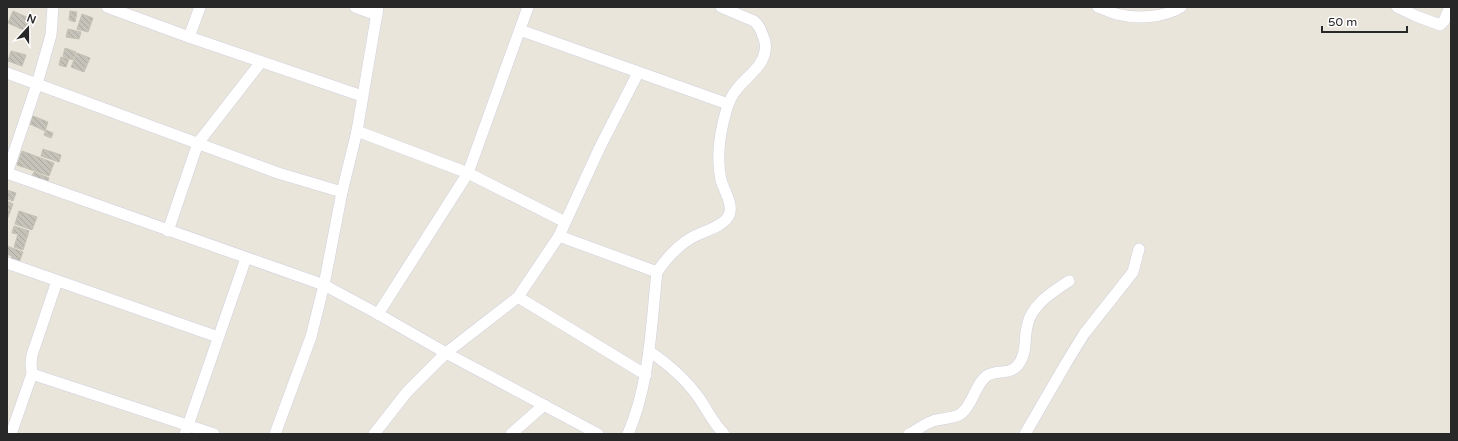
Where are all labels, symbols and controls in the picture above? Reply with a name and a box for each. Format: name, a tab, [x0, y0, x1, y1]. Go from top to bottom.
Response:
north arrow	[8, 8, 48, 48]
scale bar	[1322, 8, 1407, 34]
text: N	[25, 11, 38, 27]
text: 50 m	[1328, 15, 1357, 29]

